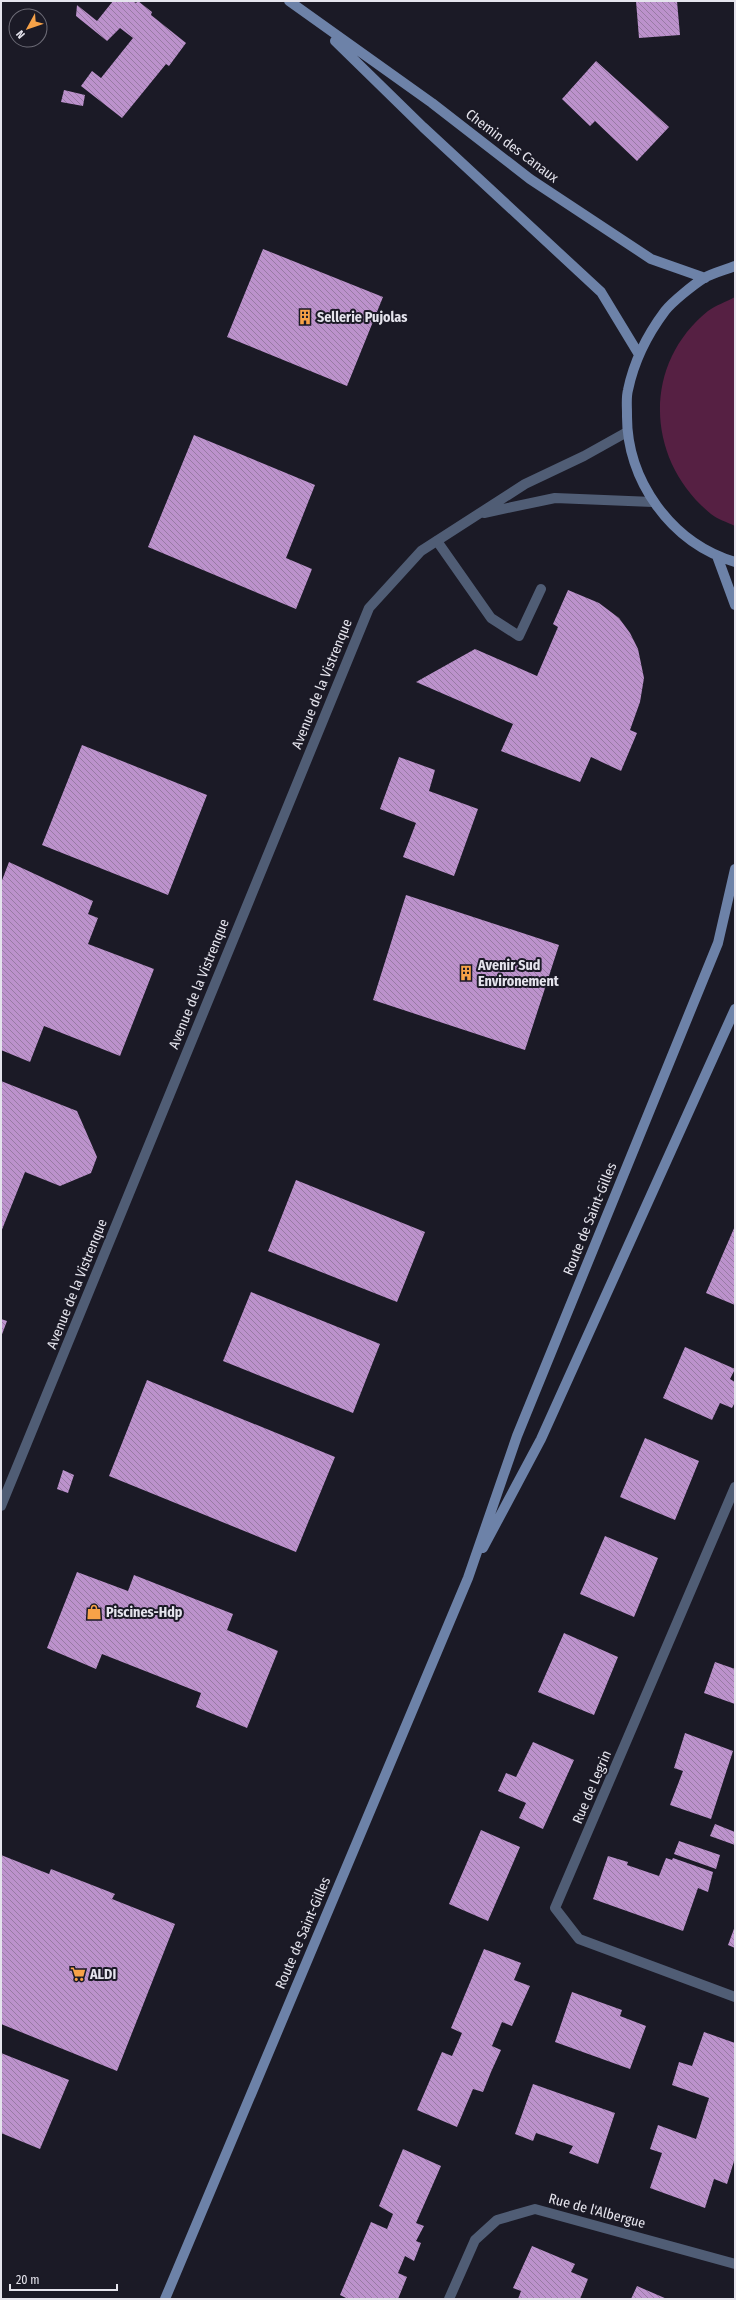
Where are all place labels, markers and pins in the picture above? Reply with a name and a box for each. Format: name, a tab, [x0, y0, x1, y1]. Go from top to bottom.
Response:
building icon: Sellerie Pujolas	[296, 308, 314, 326]
place label: Sellerie Pujolas	[317, 309, 407, 326]
place label: Avenir Sud Environement	[477, 957, 560, 990]
building icon: Avenir Sud Environement	[457, 964, 475, 982]
shop icon: Piscines-Hdp	[85, 1603, 103, 1621]
place label: Piscines-Hdp	[106, 1604, 183, 1621]
supermarket icon: ALDI	[69, 1965, 87, 1983]
place label: ALDI	[89, 1966, 116, 1983]

